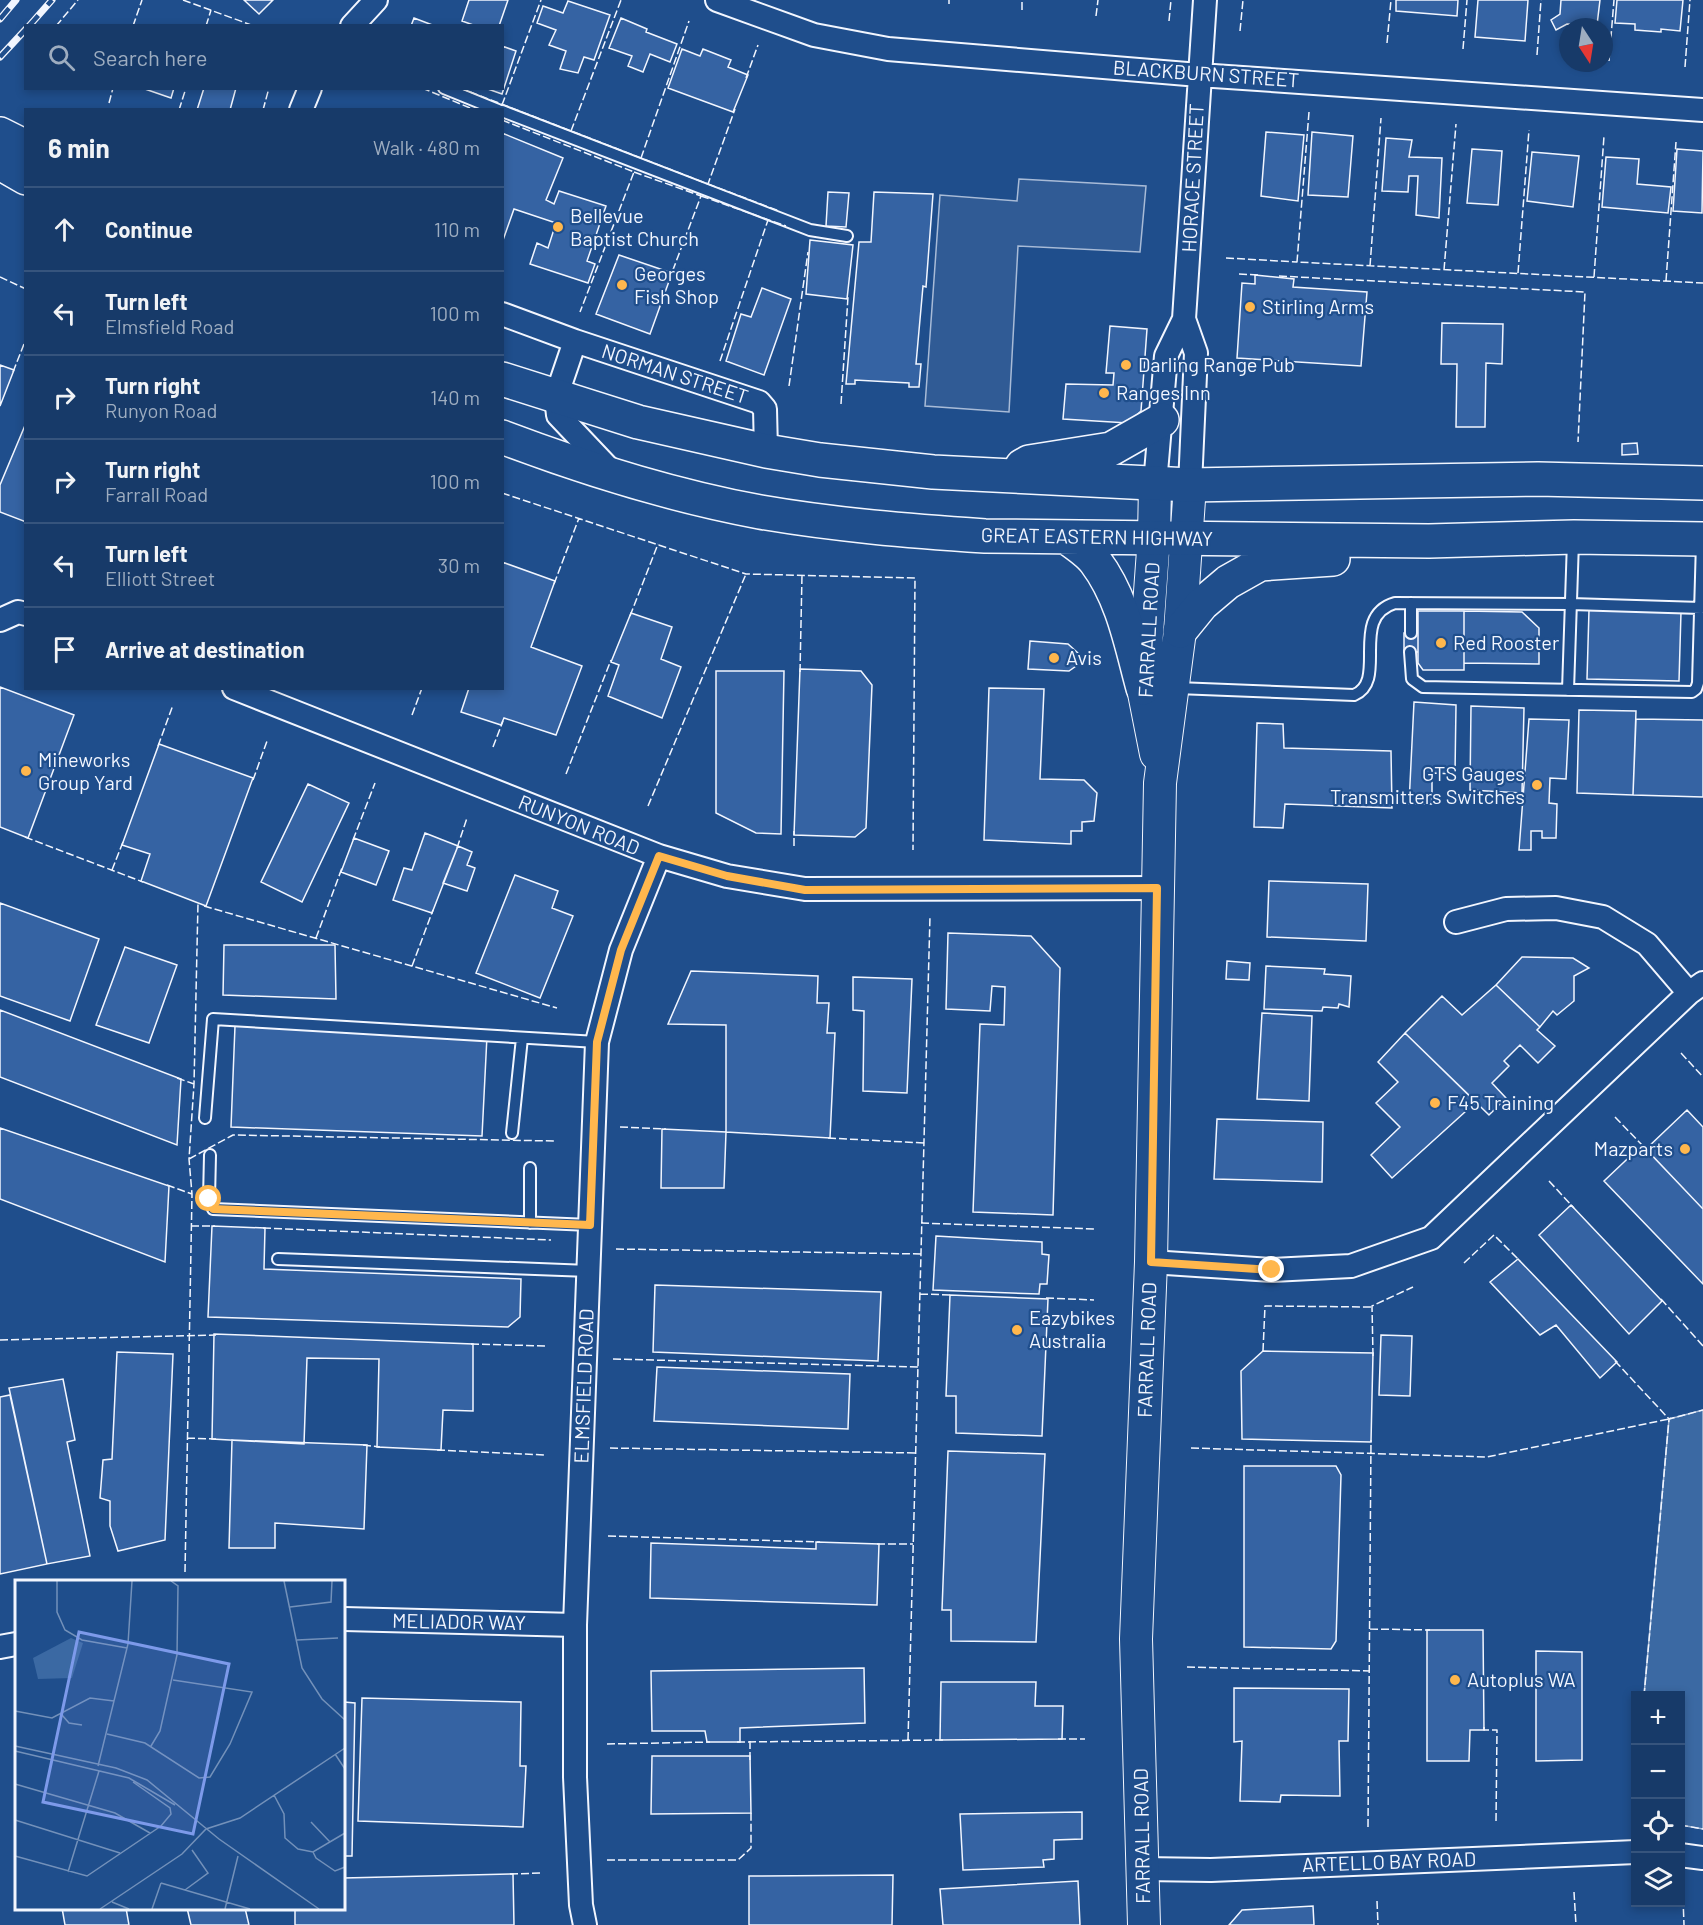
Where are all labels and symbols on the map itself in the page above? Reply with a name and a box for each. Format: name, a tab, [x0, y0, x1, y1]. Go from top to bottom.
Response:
north arrow	[1559, 18, 1613, 72]
street label: BLACKBURN STREET	[1112, 55, 1300, 91]
street label: HORACE STREET	[1176, 103, 1208, 253]
place label: Bellevue Baptist Church	[570, 203, 699, 250]
marker: Bellevue Baptist Church	[551, 220, 565, 234]
place label: Georges Fish Shop	[634, 261, 719, 308]
marker: Georges Fish Shop	[615, 278, 629, 292]
place label: Stirling Arms	[1262, 294, 1374, 318]
marker: Stirling Arms	[1243, 300, 1257, 314]
street label: NORMAN STREET	[599, 338, 752, 408]
place label: Darling Range Pub	[1138, 352, 1295, 376]
marker: Darling Range Pub	[1119, 358, 1133, 372]
place label: Ranges Inn	[1116, 380, 1211, 404]
marker: Ranges Inn	[1097, 386, 1111, 400]
street label: GREAT EASTERN HIGHWAY	[981, 522, 1213, 550]
street label: FARRALL ROAD	[1132, 562, 1164, 698]
place label: Red Rooster	[1453, 630, 1559, 654]
marker: Red Rooster	[1434, 636, 1448, 650]
place label: Avis	[1066, 645, 1102, 669]
marker: Avis	[1047, 651, 1061, 665]
place label: Mineworks Group Yard	[38, 747, 133, 794]
place label: GTS Gauges Transmitters Switches	[1330, 761, 1525, 808]
marker: Mineworks Group Yard	[19, 764, 33, 778]
marker: GTS Gauges Transmitters Switches	[1530, 778, 1544, 792]
street label: RUNYON ROAD	[515, 789, 644, 859]
place label: F45 Training	[1447, 1090, 1554, 1114]
marker: F45 Training	[1428, 1096, 1442, 1110]
place label: Mazparts	[1594, 1136, 1673, 1160]
marker: Mazparts	[1678, 1142, 1692, 1156]
route start	[195, 1185, 221, 1211]
route end	[1258, 1256, 1284, 1282]
street label: FARRALL ROAD	[1132, 1282, 1160, 1418]
place label: Eazybikes Australia	[1029, 1305, 1115, 1352]
street label: ELMSFIELD ROAD	[568, 1308, 598, 1464]
marker: Eazybikes Australia	[1010, 1323, 1024, 1337]
inset map	[15, 1580, 345, 1910]
street label: MELIADOR WAY	[392, 1608, 526, 1634]
place label: Autoplus WA	[1467, 1667, 1576, 1691]
marker: Autoplus WA	[1448, 1673, 1462, 1687]
street label: FARRALL ROAD	[1128, 1768, 1154, 1904]
street label: ARTELLO BAY ROAD	[1301, 1846, 1476, 1876]

